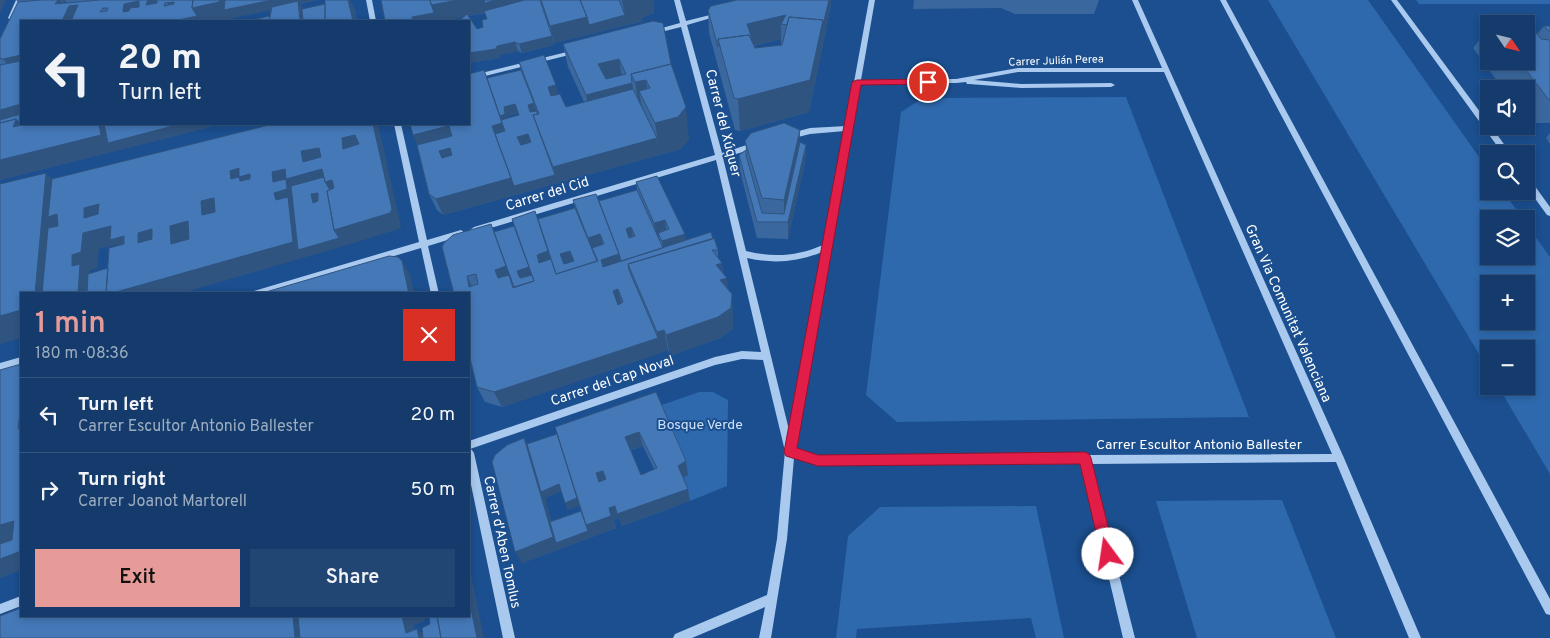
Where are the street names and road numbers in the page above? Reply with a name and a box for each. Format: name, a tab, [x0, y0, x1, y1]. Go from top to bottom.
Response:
street label: Carrer Julián Perea	[1008, 52, 1104, 70]
street label: Carrer del Xúquer	[701, 67, 744, 180]
street label: Carrer del Cid	[504, 174, 591, 215]
street label: Gran Via Comunitat Valenciana	[1241, 222, 1335, 405]
street label: Carrer del Cap Noval	[549, 352, 676, 410]
street label: Carrer Escultor Antonio Ballester	[1096, 437, 1303, 454]
street label: Carrer d'Aben Tomlus	[479, 475, 524, 610]

